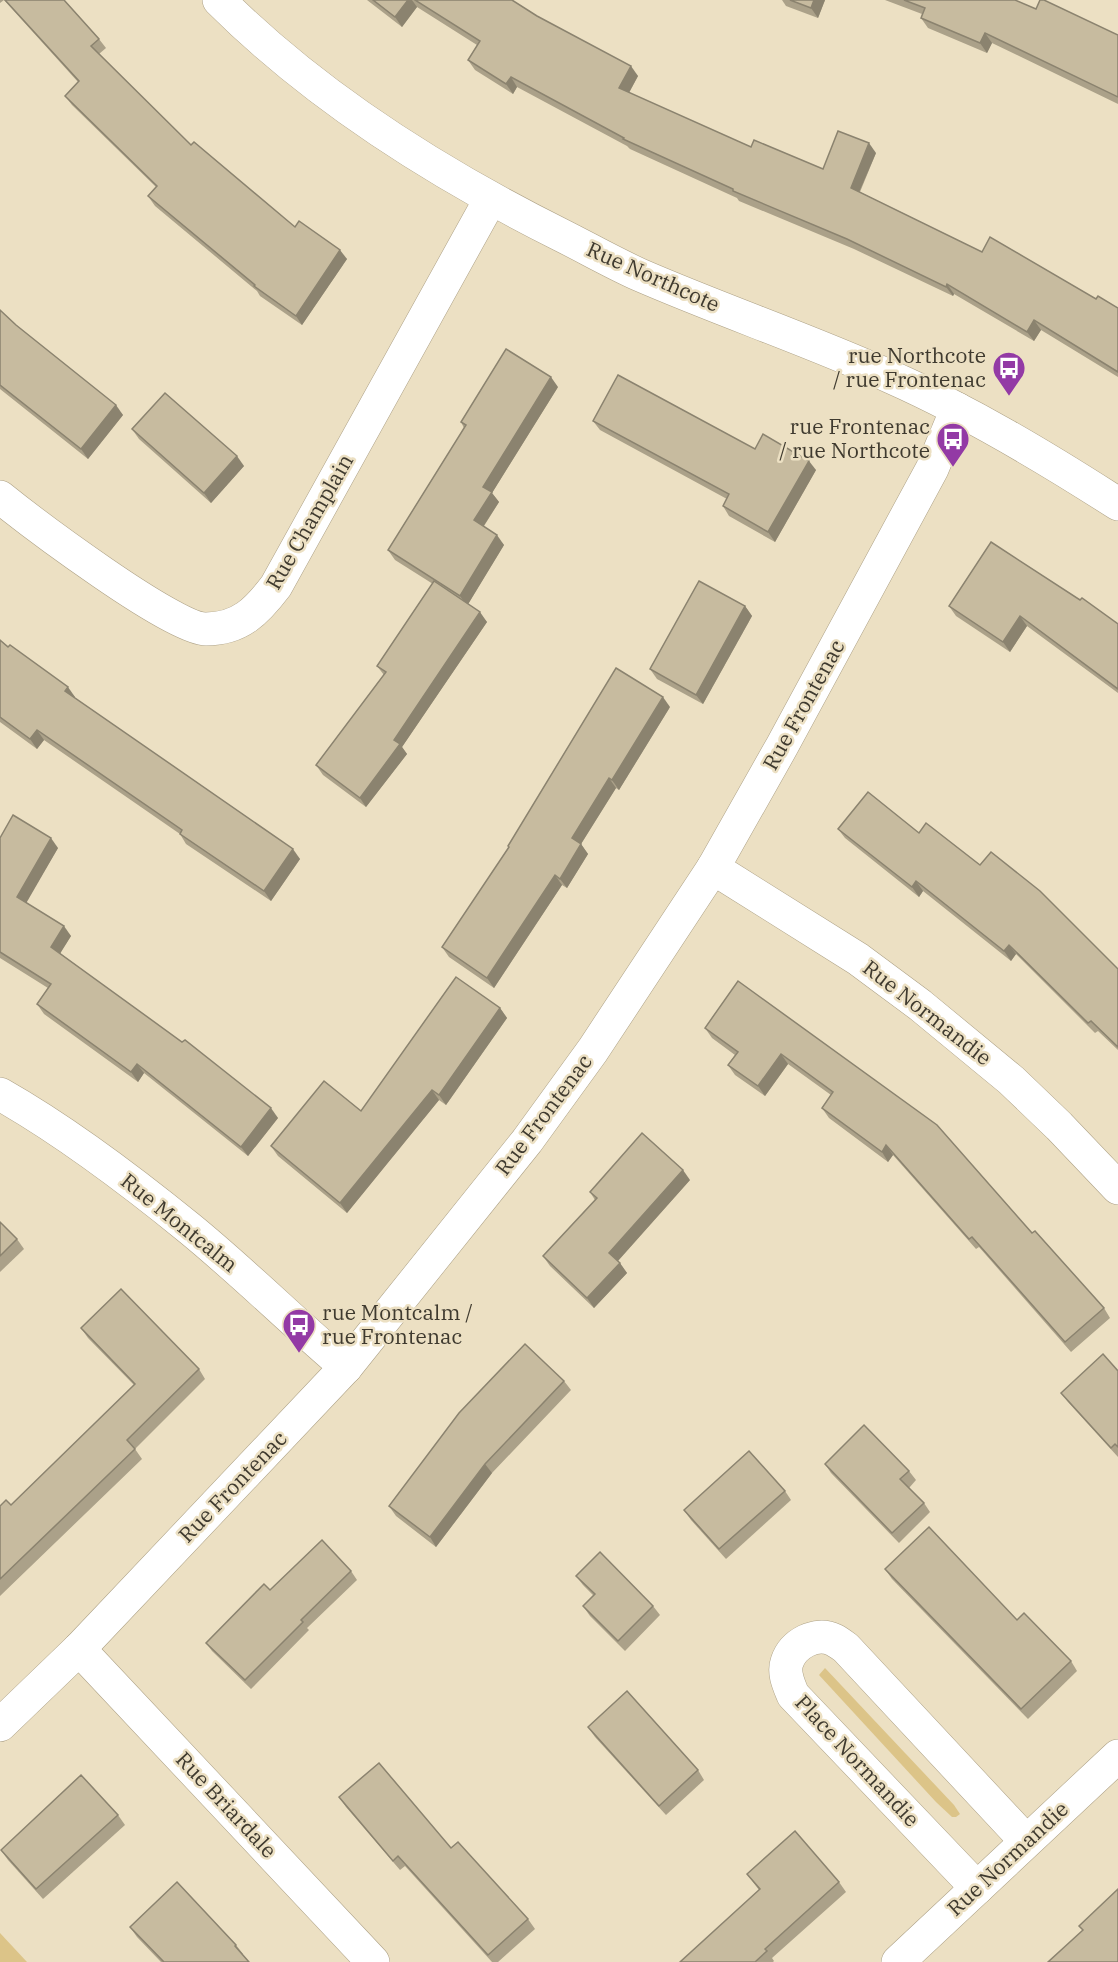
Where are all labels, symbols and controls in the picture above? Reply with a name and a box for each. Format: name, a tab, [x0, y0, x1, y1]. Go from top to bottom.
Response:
street label: Rue Northcote	[583, 234, 724, 318]
place label: rue Northcote / rue Frontenac	[833, 341, 986, 393]
bus stop icon: rue Northcote / rue Frontenac	[991, 350, 1027, 397]
place label: rue Frontenac / rue Northcote	[779, 412, 930, 464]
bus stop icon: rue Frontenac / rue Northcote	[935, 421, 971, 468]
street label: Rue Champlain	[259, 449, 359, 594]
street label: Rue Frontenac	[756, 634, 850, 775]
street label: Rue Normandie	[858, 953, 998, 1071]
street label: Rue Frontenac	[488, 1048, 598, 1181]
street label: Rue Montcalm	[115, 1166, 244, 1278]
place label: rue Montcalm / rue Frontenac	[322, 1298, 473, 1350]
bus stop icon: rue Montcalm / rue Frontenac	[281, 1307, 317, 1354]
street label: Rue Frontenac	[172, 1425, 293, 1548]
street label: Place Normandie	[789, 1688, 926, 1832]
street label: Rue Briardale	[170, 1745, 283, 1863]
street label: Rue Normandie	[941, 1795, 1074, 1922]

